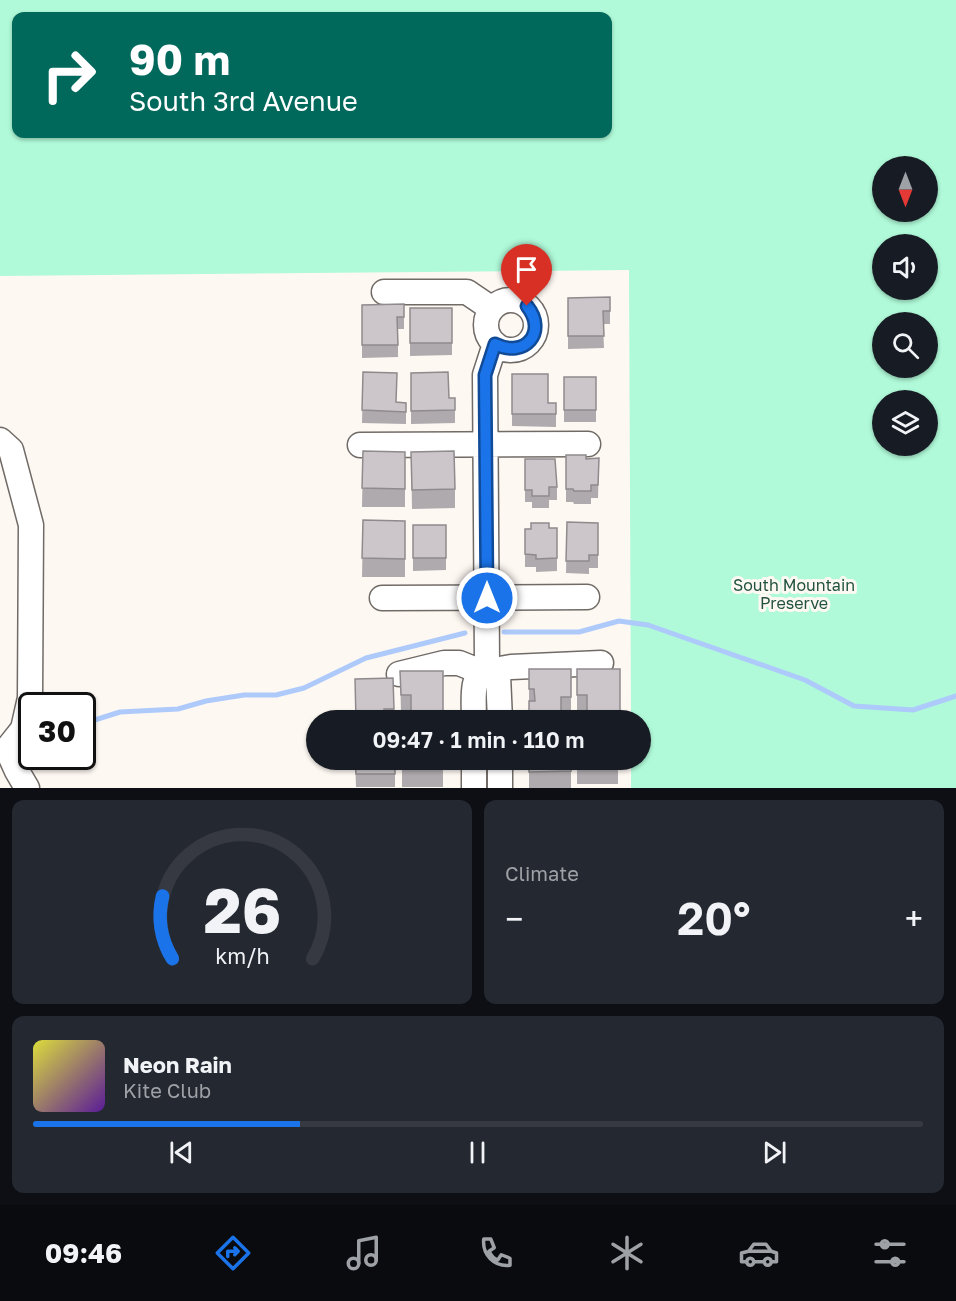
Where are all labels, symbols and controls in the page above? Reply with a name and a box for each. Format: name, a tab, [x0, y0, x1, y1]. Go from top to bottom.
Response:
text: 90 m	[129, 34, 230, 84]
icon: right	[30, 36, 108, 114]
text: South 3rd Avenue	[129, 85, 358, 117]
north arrow	[872, 156, 938, 222]
map controls	[872, 156, 938, 456]
button: sound	[872, 234, 938, 300]
pin	[501, 244, 552, 306]
icon: arrive	[510, 253, 543, 286]
button: search	[872, 312, 938, 378]
button: layers	[872, 390, 938, 456]
position arrow	[455, 566, 519, 630]
park label: South Mountain Preserve	[733, 575, 855, 613]
speed limit sign: 30	[18, 692, 96, 770]
text: 09:47 · 1 min · 110 m	[372, 726, 585, 753]
text: Climate	[505, 861, 579, 885]
text: 26	[203, 872, 281, 947]
text: 20°	[677, 891, 751, 945]
text: −	[505, 899, 523, 938]
text: +	[905, 899, 923, 938]
text: km/h	[215, 943, 269, 969]
text: Neon Rain	[123, 1051, 232, 1078]
text: Kite Club	[123, 1078, 211, 1102]
icon: previous	[165, 1136, 198, 1169]
icon: pause	[461, 1136, 494, 1169]
icon: next	[758, 1136, 791, 1169]
icon: directions	[212, 1232, 254, 1274]
icon: music	[343, 1232, 385, 1274]
icon: phone	[475, 1232, 517, 1274]
icon: climate	[606, 1232, 648, 1274]
icon: car	[738, 1232, 780, 1274]
icon: filters	[869, 1232, 911, 1274]
text: 09:46	[45, 1237, 122, 1269]

